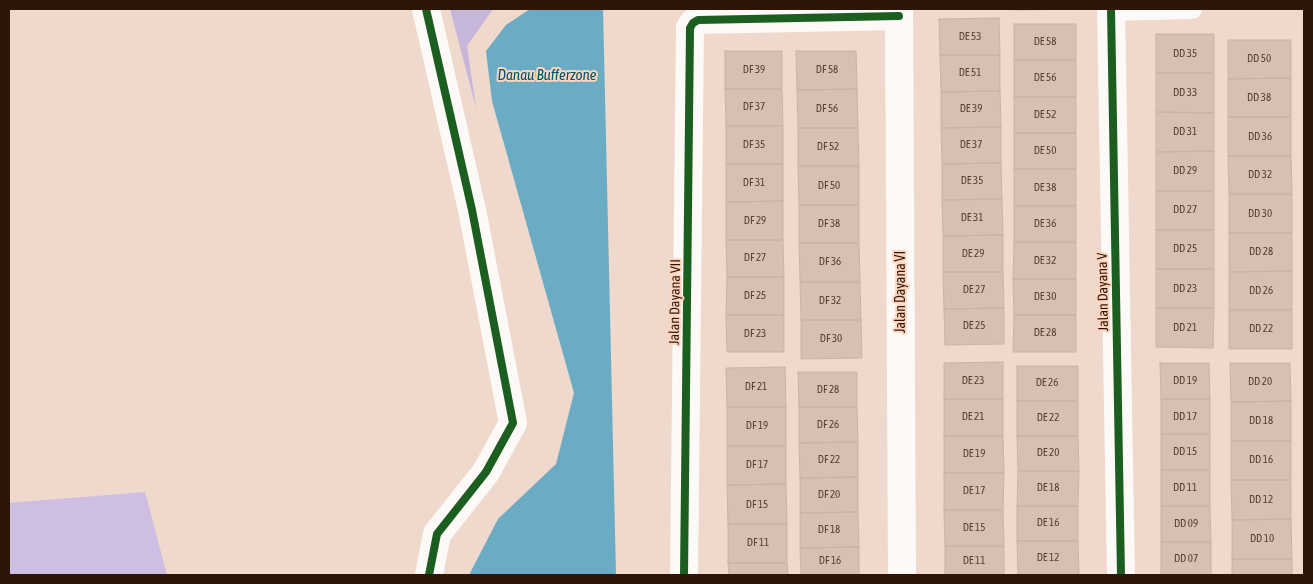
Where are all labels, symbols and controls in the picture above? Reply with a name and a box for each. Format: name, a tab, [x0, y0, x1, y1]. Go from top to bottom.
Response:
house number: DE 53	[959, 30, 981, 44]
house number: DE 58	[1034, 35, 1056, 49]
house number: DD 35	[1173, 47, 1197, 61]
house number: DD 50	[1247, 52, 1271, 66]
house number: DF 39	[743, 63, 765, 77]
house number: DF 58	[816, 63, 838, 77]
water label: Danau Bufferzone	[497, 66, 597, 84]
house number: DE 51	[959, 66, 981, 80]
house number: DE 56	[1034, 71, 1056, 85]
house number: DD 33	[1173, 86, 1197, 100]
house number: DD 38	[1247, 91, 1271, 105]
house number: DF 37	[743, 100, 765, 114]
house number: DF 56	[816, 102, 838, 116]
house number: DE 39	[960, 102, 982, 116]
house number: DE 52	[1034, 108, 1056, 122]
house number: DD 31	[1173, 125, 1197, 139]
house number: DD 36	[1248, 130, 1272, 144]
house number: DF 35	[743, 138, 765, 152]
house number: DE 37	[960, 138, 982, 152]
house number: DF 52	[817, 140, 839, 154]
house number: DE 50	[1034, 144, 1056, 158]
house number: DD 29	[1173, 164, 1197, 178]
house number: DD 32	[1248, 168, 1272, 182]
house number: DE 35	[961, 174, 983, 188]
house number: DF 31	[743, 176, 765, 190]
house number: DF 50	[818, 179, 840, 193]
house number: DE 38	[1034, 181, 1056, 195]
house number: DD 27	[1173, 203, 1197, 217]
house number: DD 30	[1248, 207, 1272, 221]
house number: DE 31	[961, 211, 983, 225]
house number: DF 29	[744, 214, 766, 228]
house number: DF 38	[818, 217, 840, 231]
house number: DE 36	[1034, 217, 1056, 231]
house number: DD 25	[1173, 242, 1197, 256]
house number: DD 28	[1249, 245, 1273, 259]
house number: DE 29	[962, 247, 984, 261]
house number: DF 27	[744, 251, 766, 265]
street label: Jalan Dayana VI	[893, 251, 909, 333]
street label: Jalan Dayana V	[1094, 253, 1112, 331]
house number: DE 32	[1034, 254, 1056, 268]
house number: DF 36	[819, 255, 841, 269]
street label: Jalan Dayana VII	[666, 259, 684, 345]
house number: DD 23	[1173, 282, 1197, 296]
house number: DE 27	[963, 283, 985, 297]
house number: DD 26	[1249, 284, 1273, 298]
house number: DF 25	[744, 289, 766, 303]
house number: DE 30	[1034, 290, 1056, 304]
house number: DF 32	[819, 294, 841, 308]
house number: DE 25	[963, 319, 985, 333]
house number: DD 21	[1173, 321, 1197, 335]
house number: DD 22	[1249, 322, 1273, 336]
house number: DE 28	[1034, 326, 1056, 340]
house number: DF 23	[744, 327, 766, 341]
house number: DF 30	[820, 332, 842, 346]
house number: DE 23	[962, 374, 984, 388]
house number: DD 19	[1173, 374, 1197, 388]
house number: DD 20	[1248, 375, 1272, 389]
house number: DE 26	[1036, 376, 1058, 390]
house number: DF 21	[745, 380, 767, 394]
house number: DF 28	[817, 383, 839, 397]
house number: DE 21	[962, 410, 984, 424]
house number: DD 17	[1173, 410, 1197, 424]
house number: DE 22	[1037, 411, 1059, 425]
house number: DD 18	[1249, 414, 1273, 428]
house number: DF 26	[817, 418, 839, 432]
house number: DF 19	[746, 419, 768, 433]
house number: DD 15	[1173, 445, 1197, 459]
house number: DE 20	[1037, 446, 1059, 460]
house number: DE 19	[963, 447, 985, 461]
house number: DF 22	[818, 453, 840, 467]
house number: DD 16	[1249, 453, 1273, 467]
house number: DF 17	[746, 458, 768, 472]
house number: DE 18	[1037, 481, 1059, 495]
house number: DD 11	[1173, 481, 1197, 495]
house number: DE 17	[963, 484, 985, 498]
house number: DF 20	[818, 488, 840, 502]
house number: DD 12	[1249, 493, 1273, 507]
house number: DF 15	[746, 498, 768, 512]
house number: DE 16	[1037, 516, 1059, 530]
house number: DD 09	[1174, 517, 1198, 531]
house number: DE 15	[963, 521, 985, 535]
house number: DF 18	[818, 523, 840, 537]
house number: DD 10	[1250, 532, 1274, 546]
house number: DF 11	[747, 536, 769, 550]
house number: DE 12	[1037, 551, 1059, 565]
house number: DD 07	[1174, 552, 1198, 566]
house number: DF 16	[819, 554, 841, 568]
house number: DE 11	[963, 554, 985, 568]

